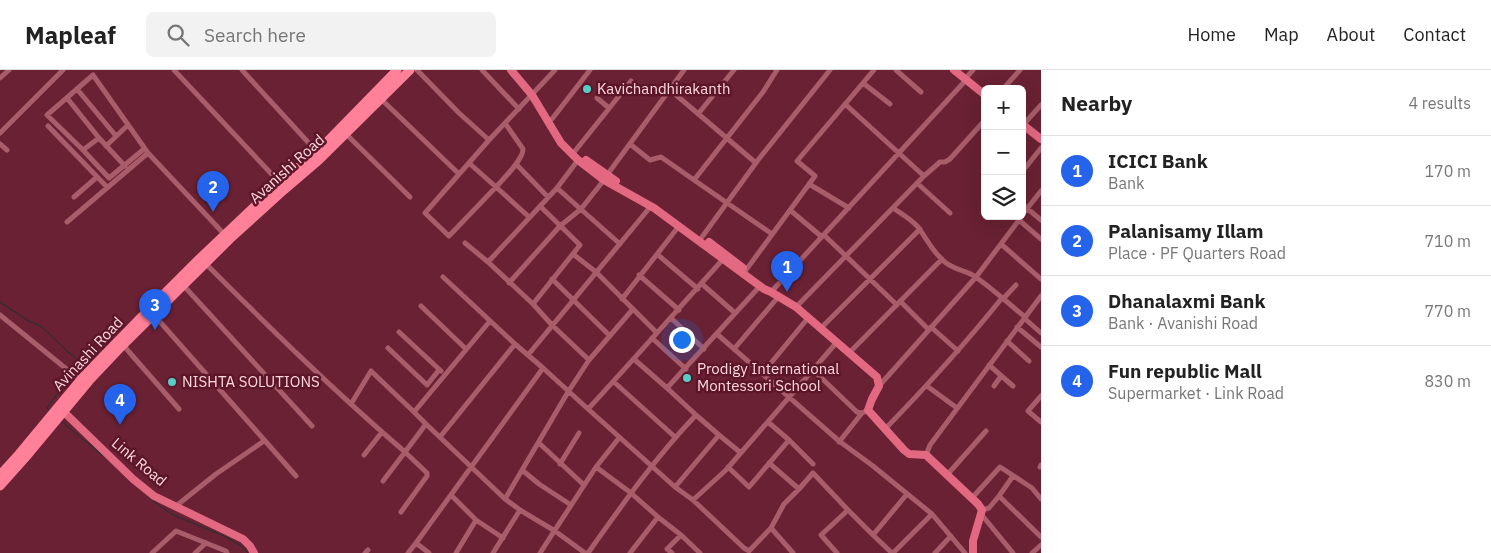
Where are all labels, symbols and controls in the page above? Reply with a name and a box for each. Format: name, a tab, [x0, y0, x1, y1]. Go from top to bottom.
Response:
search box	[146, 12, 496, 57]
text: Mapleaf	[25, 19, 116, 51]
icon: search	[164, 21, 192, 49]
text: Search here	[204, 23, 306, 47]
text: Home	[1188, 23, 1236, 46]
text: Map	[1264, 23, 1299, 46]
text: About	[1327, 23, 1375, 46]
text: Contact	[1403, 23, 1466, 46]
place label: Kavichandhirakanth	[597, 79, 730, 98]
marker: Kavichandhirakanth	[581, 83, 593, 95]
map controls	[981, 85, 1026, 220]
button: +	[981, 85, 1026, 130]
text: Nearby	[1061, 89, 1132, 117]
text: 4 results	[1408, 93, 1471, 113]
street label: Avanishi Road	[245, 130, 328, 207]
button: −	[981, 130, 1026, 175]
text: ICICI Bank	[1108, 149, 1208, 173]
text: 1	[1072, 161, 1082, 181]
text: 170 m	[1424, 161, 1471, 181]
pin: 2	[197, 171, 229, 212]
text: Bank	[1108, 173, 1145, 193]
button: layers	[981, 175, 1026, 220]
text: Palanisamy Illam	[1108, 219, 1264, 243]
text: 2	[1072, 231, 1082, 251]
text: 710 m	[1424, 231, 1471, 251]
text: Place · PF Quarters Road	[1108, 243, 1286, 263]
pin: 1	[771, 251, 803, 292]
pin: 3	[139, 289, 171, 330]
text: Dhanalaxmi Bank	[1108, 289, 1265, 313]
text: 3	[1072, 301, 1082, 321]
text: 770 m	[1424, 301, 1471, 321]
street label: Avinashi Road	[48, 313, 127, 395]
text: Bank · Avanishi Road	[1108, 313, 1258, 333]
your location	[669, 327, 695, 353]
place label: Prodigy International Montessori School	[697, 359, 839, 395]
text: Fun republic Mall	[1108, 359, 1262, 383]
text: 4	[1072, 371, 1082, 391]
text: 830 m	[1424, 371, 1471, 391]
place label: NISHTA SOLUTIONS	[182, 372, 320, 391]
marker: Prodigy International Montessori School	[681, 372, 693, 384]
marker: NISHTA SOLUTIONS	[166, 376, 178, 388]
text: Supermarket · Link Road	[1108, 383, 1284, 403]
pin: 4	[104, 384, 136, 425]
street label: Link Road	[108, 433, 171, 490]

